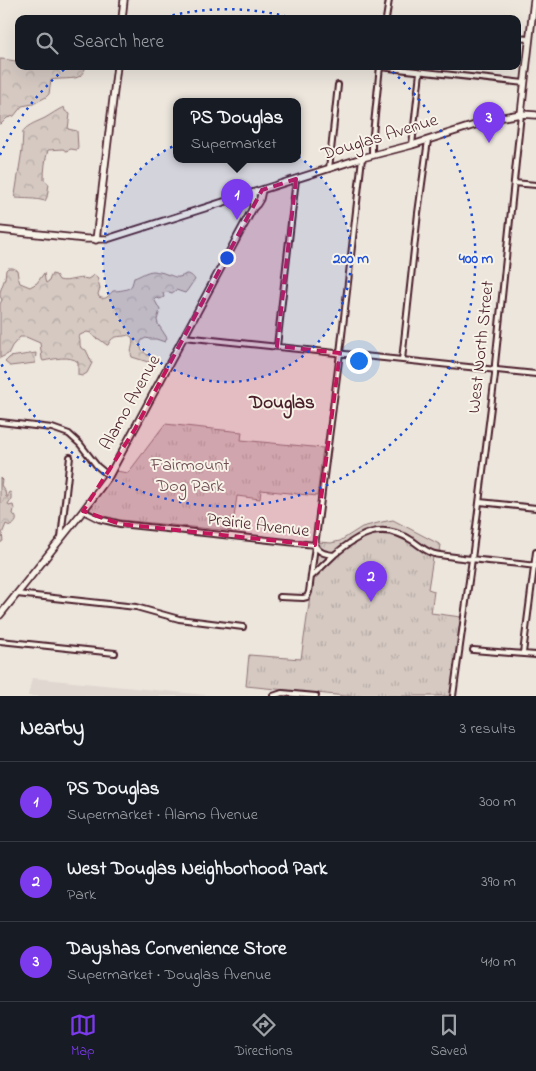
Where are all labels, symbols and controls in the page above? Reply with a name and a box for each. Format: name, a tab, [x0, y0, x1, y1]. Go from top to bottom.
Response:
search box	[15, 15, 521, 70]
icon: search	[33, 29, 61, 57]
text: Search here	[73, 29, 164, 56]
popup	[173, 98, 301, 163]
pin: 3	[473, 102, 505, 143]
text: PS Douglas	[191, 105, 283, 132]
street label: Douglas Avenue	[318, 108, 443, 169]
text: Supermarket	[191, 132, 277, 156]
pin: 1	[221, 179, 253, 220]
text: 200 m	[332, 248, 369, 270]
text: 400 m	[458, 248, 494, 270]
centre of rings	[218, 249, 236, 267]
street label: West North Street	[462, 279, 502, 415]
your location	[346, 348, 372, 374]
street label: Alamo Avenue	[94, 350, 168, 455]
district label: Douglas	[248, 390, 315, 419]
park label: Fairmount Dog Park	[150, 453, 229, 501]
street label: Prairie Avenue	[205, 507, 312, 545]
pin: 2	[355, 561, 387, 602]
text: Nearby	[20, 714, 84, 744]
text: 3 results	[460, 717, 516, 741]
text: PS Douglas	[67, 776, 159, 803]
text: 1	[33, 790, 39, 814]
text: 300 m	[479, 790, 516, 814]
text: Supermarket · Alamo Avenue	[67, 803, 258, 827]
text: West Douglas Neighborhood Park	[67, 856, 327, 883]
text: 2	[32, 870, 40, 894]
text: 390 m	[481, 870, 516, 894]
text: Park	[67, 883, 96, 907]
text: Dayshas Convenience Store	[67, 936, 286, 963]
text: 3	[33, 950, 39, 974]
text: 410 m	[481, 950, 516, 974]
text: Supermarket · Douglas Avenue	[67, 963, 271, 987]
tab: Map	[69, 1011, 97, 1062]
tab: Directions	[235, 1011, 293, 1062]
tab: Saved	[431, 1011, 467, 1062]

